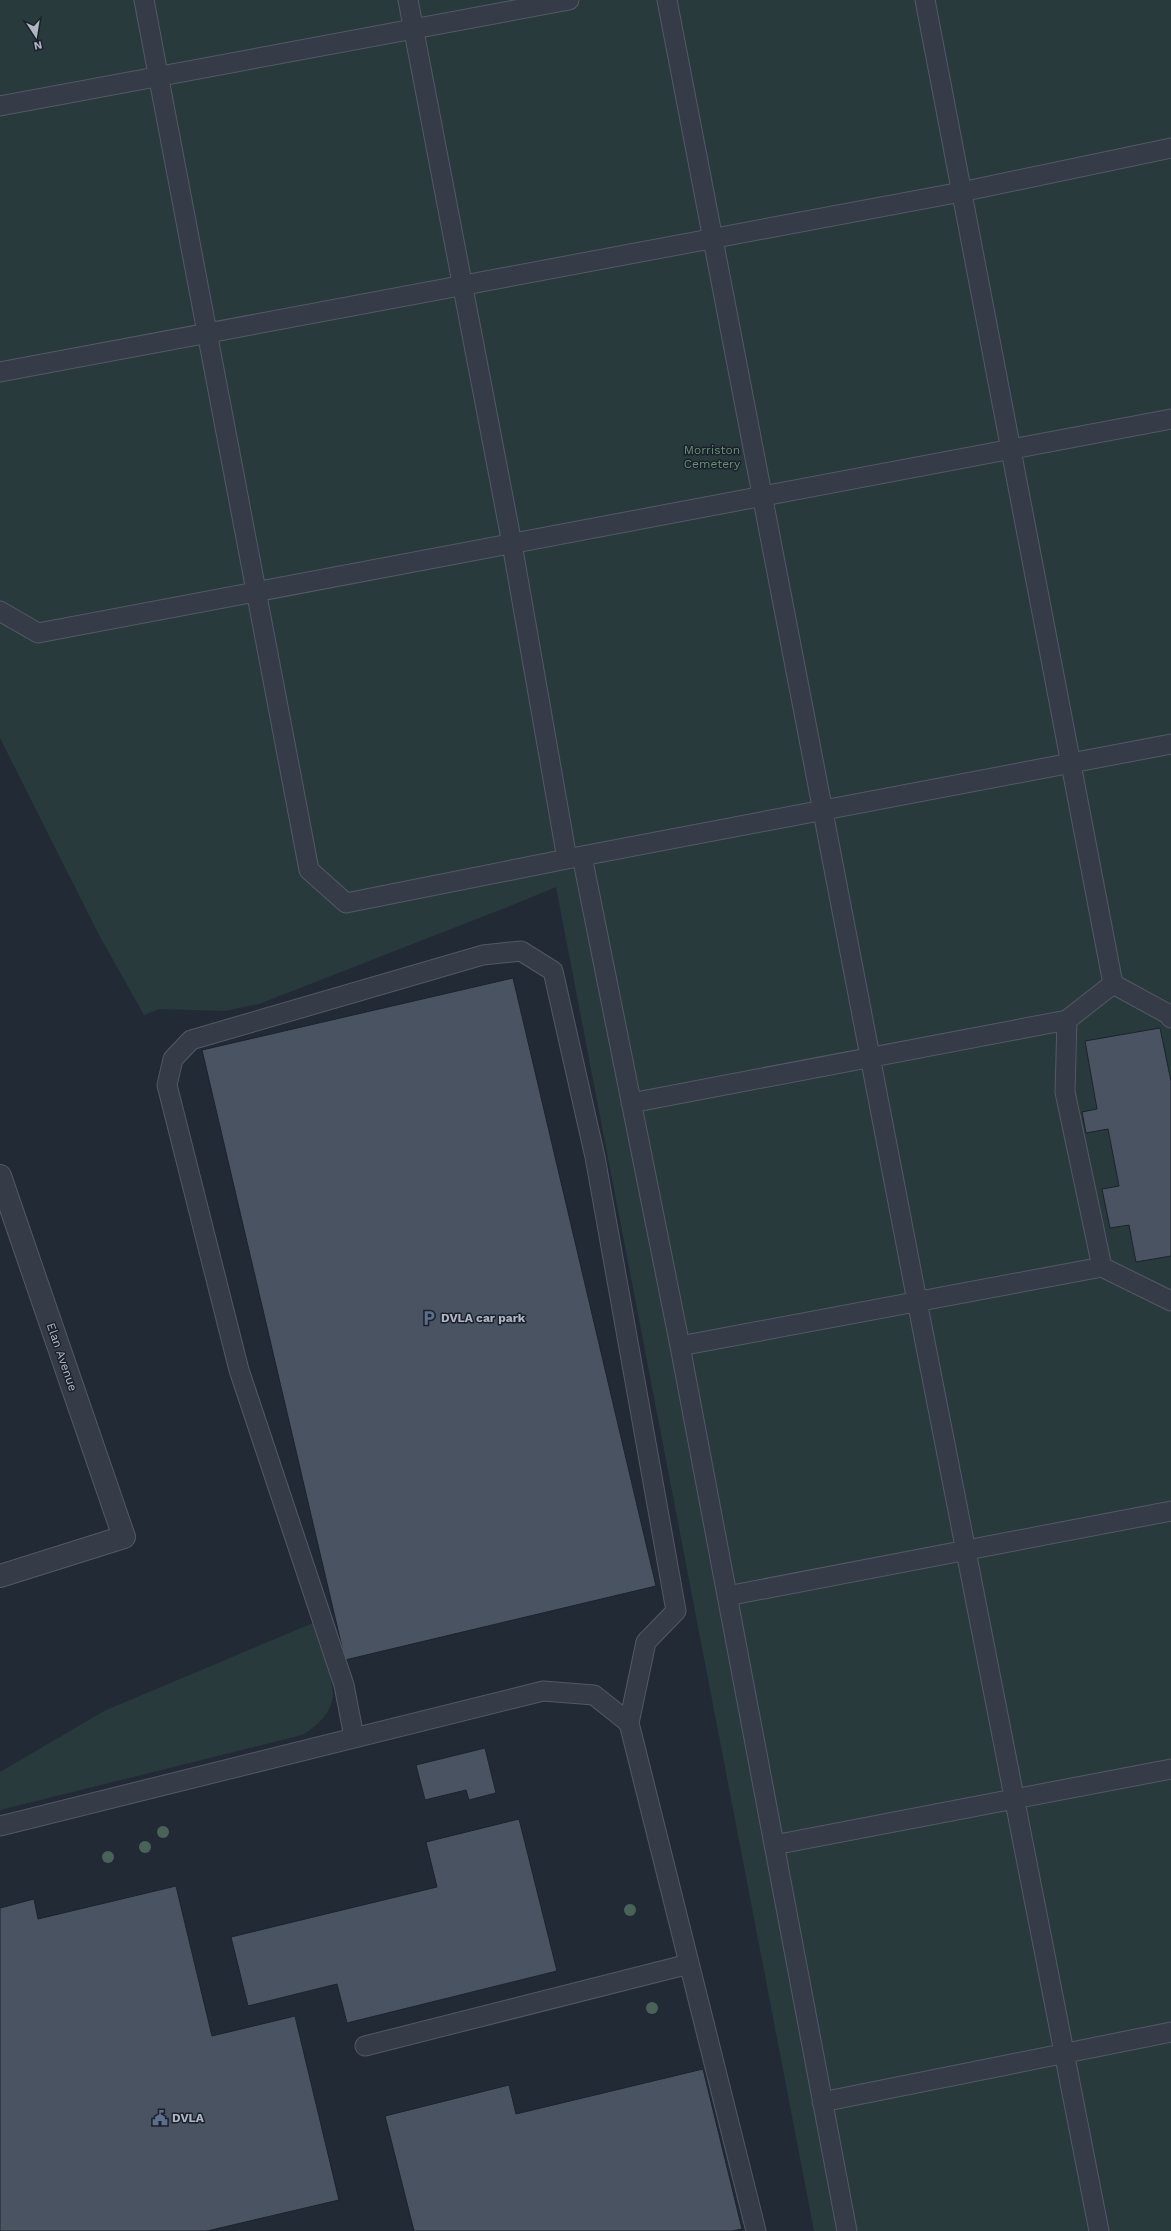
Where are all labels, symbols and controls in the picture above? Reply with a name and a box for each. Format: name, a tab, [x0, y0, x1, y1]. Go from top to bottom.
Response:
north arrow	[16, 16, 56, 56]
text: N	[33, 38, 43, 52]
park label: Morriston Cemetery	[684, 443, 741, 471]
parking icon: DVLA car park	[420, 1309, 438, 1327]
place label: DVLA car park	[441, 1311, 526, 1325]
street label: Elan Avenue	[44, 1321, 80, 1393]
public building icon: DVLA	[151, 2109, 169, 2127]
place label: DVLA	[172, 2111, 205, 2125]

